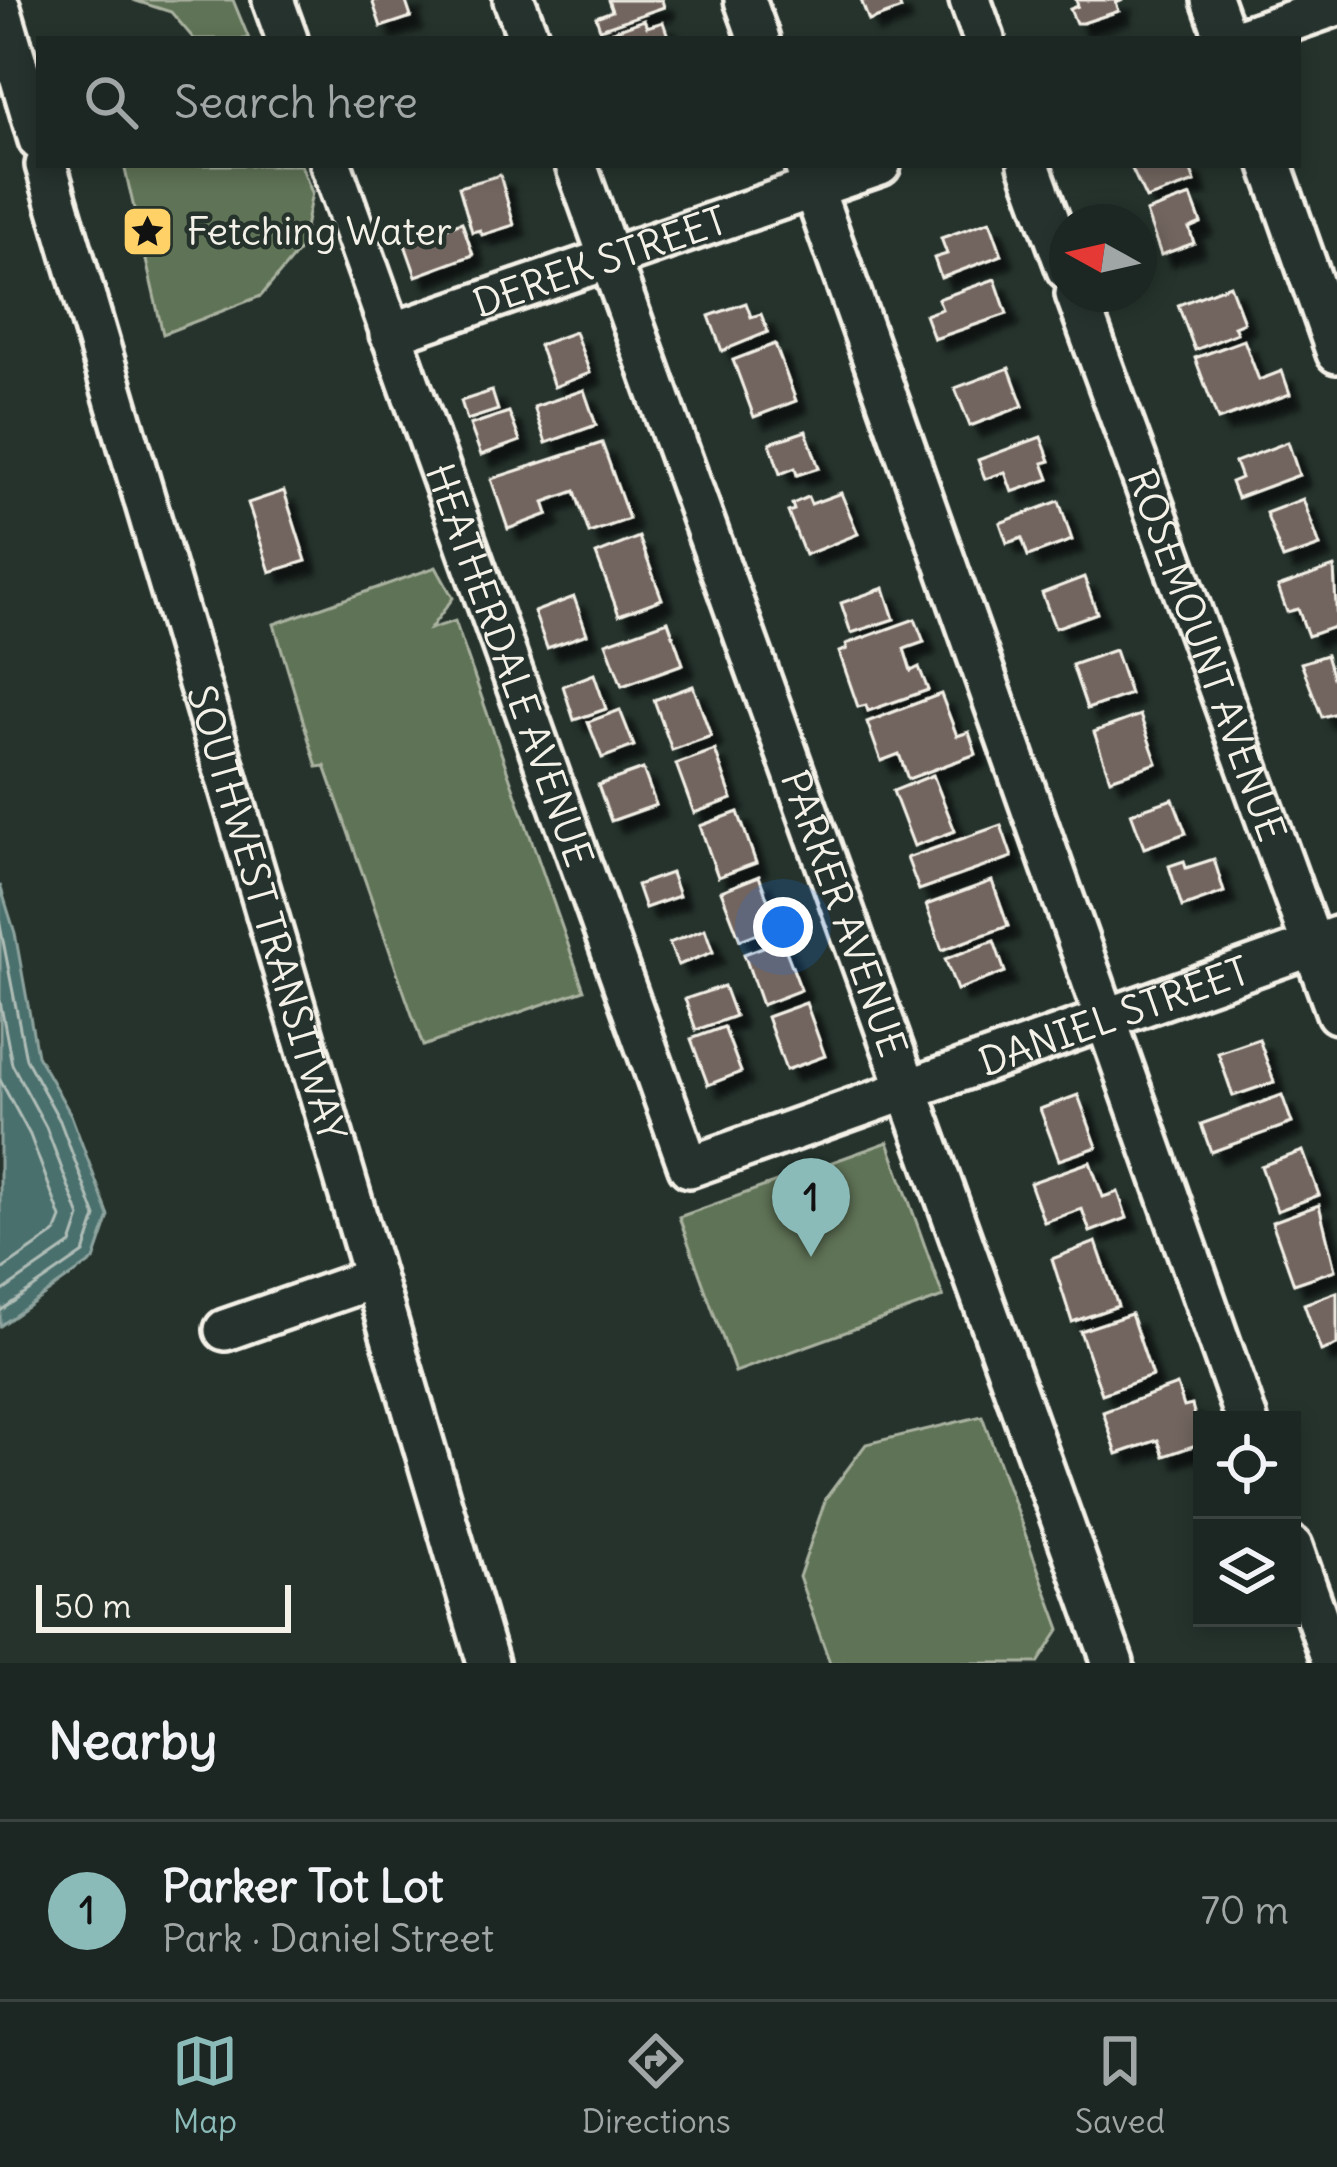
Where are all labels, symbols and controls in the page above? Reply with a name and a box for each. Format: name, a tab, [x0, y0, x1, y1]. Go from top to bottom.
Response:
search box	[36, 36, 1301, 168]
icon: search	[78, 69, 144, 135]
text: Search here	[174, 74, 418, 130]
street label: DEREK STREET	[467, 196, 733, 328]
place icon: Fetching Water	[120, 203, 176, 259]
north arrow	[1049, 204, 1157, 312]
place label: Fetching Water	[187, 207, 452, 256]
street label: HEATHERDALE AVENUE	[415, 457, 604, 873]
street label: ROSEMOUNT AVENUE	[1117, 462, 1297, 848]
street label: SOUTHWEST TRANSITWAY	[176, 680, 357, 1147]
street label: PARKER AVENUE	[770, 764, 918, 1063]
your location	[753, 897, 813, 957]
street label: DANIEL STREET	[973, 946, 1256, 1087]
pin: 1	[772, 1158, 850, 1257]
map controls	[1193, 1411, 1301, 1627]
button: locate	[1193, 1411, 1301, 1519]
button: layers	[1193, 1519, 1301, 1627]
scale bar	[36, 1579, 291, 1632]
text: 50 m	[54, 1585, 131, 1627]
text: Nearby	[48, 1709, 217, 1773]
text: Parker Tot Lot	[162, 1858, 443, 1914]
text: 1	[79, 1886, 95, 1935]
text: 70 m	[1201, 1886, 1289, 1935]
text: Park · Daniel Street	[162, 1914, 494, 1963]
tab: Map	[172, 2028, 238, 2142]
tab: Directions	[582, 2028, 731, 2142]
tab: Saved	[1075, 2028, 1165, 2142]

